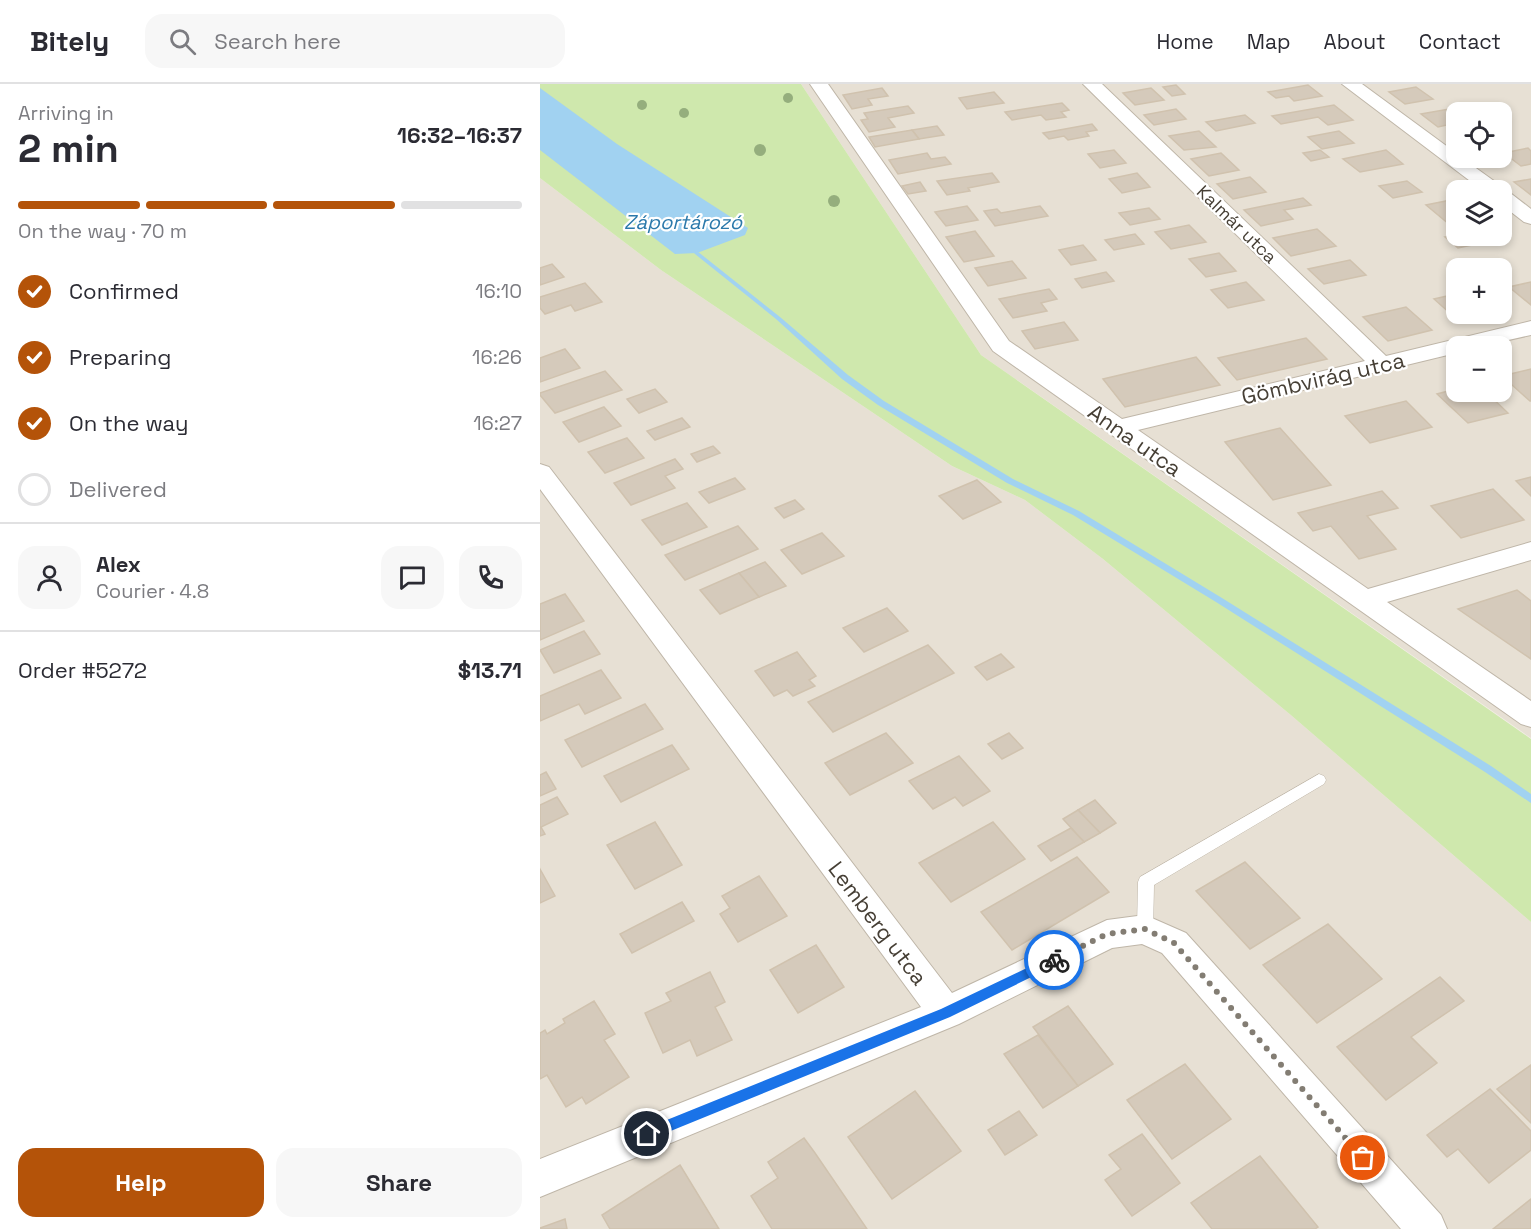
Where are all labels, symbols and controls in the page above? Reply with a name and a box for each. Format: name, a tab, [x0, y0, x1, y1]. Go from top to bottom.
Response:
search box	[145, 14, 565, 68]
text: Bitely	[30, 23, 109, 59]
icon: search	[166, 25, 199, 58]
text: Search here	[214, 27, 341, 55]
text: Home	[1156, 28, 1214, 55]
text: Map	[1247, 28, 1291, 55]
text: About	[1324, 28, 1386, 55]
text: Contact	[1419, 28, 1501, 55]
text: Arriving in	[18, 100, 114, 126]
map controls	[1446, 102, 1512, 402]
button: locate	[1446, 102, 1512, 168]
text: 16:32–16:37	[397, 121, 522, 149]
text: 2 min	[18, 124, 119, 173]
street label: Kalmár utca	[1192, 180, 1282, 268]
button: layers	[1446, 180, 1512, 246]
water label: Záportározó	[624, 209, 743, 235]
text: On the way · 70 m	[18, 218, 187, 244]
button: +	[1446, 258, 1512, 324]
icon: check	[18, 275, 51, 308]
text: Confirmed	[69, 277, 179, 305]
text: 16:10	[475, 278, 522, 304]
button: −	[1446, 336, 1512, 402]
icon: check	[18, 341, 51, 374]
text: Preparing	[69, 343, 171, 371]
text: 16:26	[472, 344, 522, 370]
street label: Gömbvirág utca	[1238, 345, 1408, 410]
street label: Anna utca	[1083, 398, 1188, 483]
icon: check	[18, 407, 51, 440]
text: On the way	[69, 409, 188, 437]
text: 16:27	[473, 410, 522, 436]
text: Delivered	[69, 475, 167, 503]
button: person	[18, 546, 81, 609]
button: chat	[381, 546, 444, 609]
button: phone	[459, 546, 522, 609]
text: Alex	[96, 550, 141, 578]
text: Courier · 4.8	[96, 578, 209, 604]
text: Order #5272	[18, 656, 147, 684]
text: $13.71	[458, 656, 522, 684]
street label: Lemberg utca	[822, 856, 934, 991]
courier	[1024, 930, 1084, 990]
icon: bike	[1038, 944, 1071, 977]
pin	[621, 1108, 672, 1159]
icon: home	[630, 1117, 663, 1150]
pin	[1337, 1132, 1388, 1183]
icon: bag	[1346, 1141, 1379, 1174]
button: Help	[18, 1148, 264, 1217]
button: Share	[276, 1148, 522, 1217]

